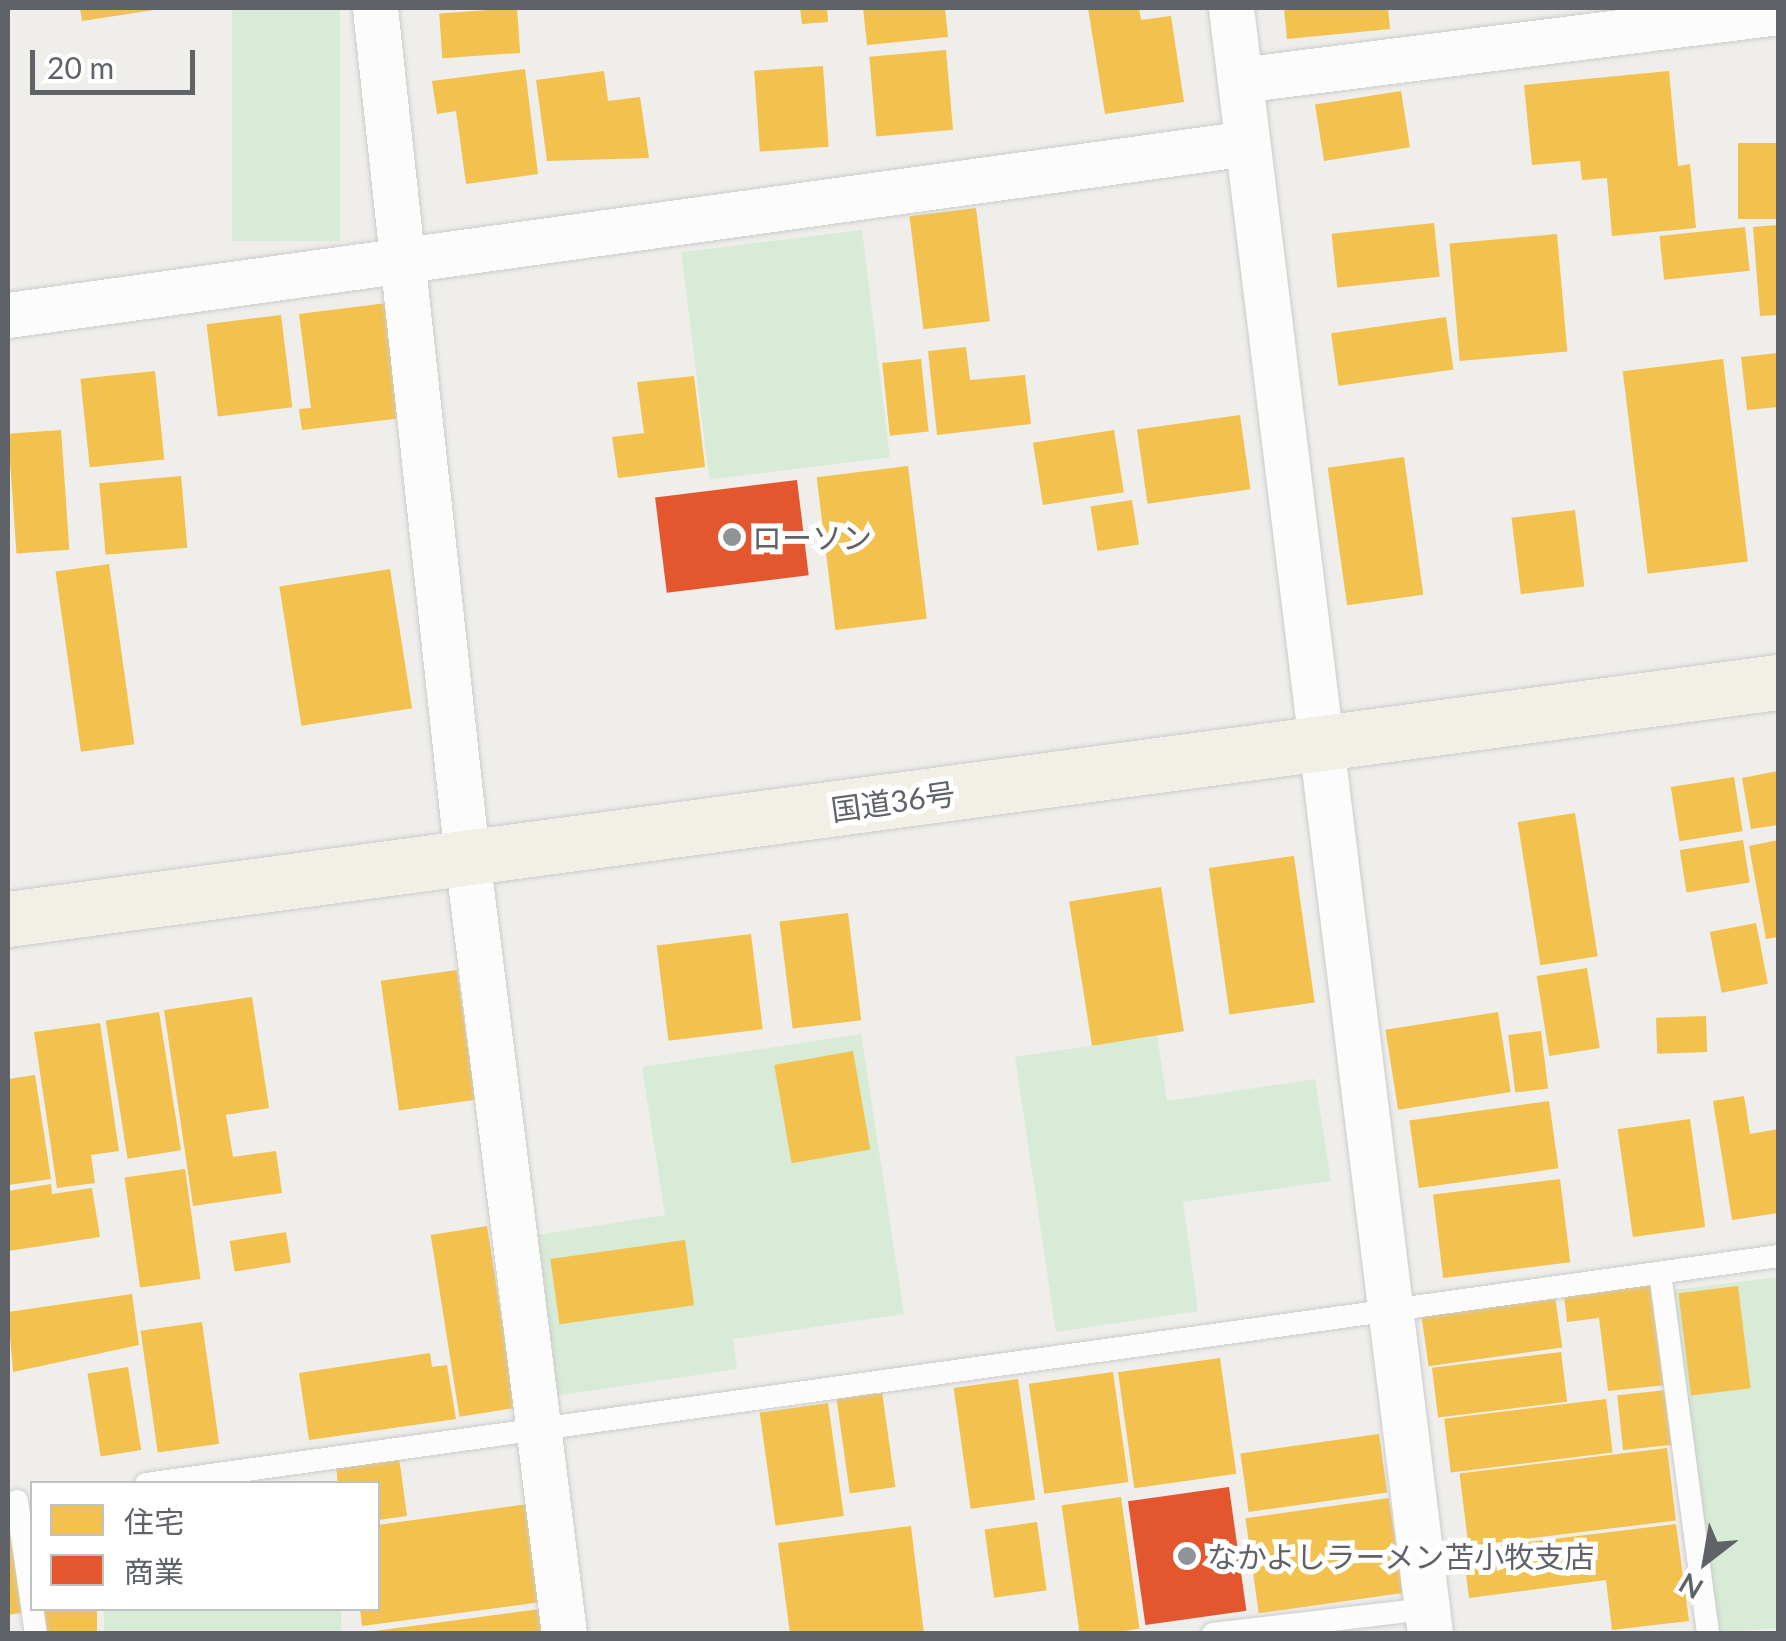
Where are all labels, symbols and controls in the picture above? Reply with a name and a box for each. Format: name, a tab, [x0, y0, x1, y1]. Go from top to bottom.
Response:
scale bar	[35, 30, 200, 92]
text: 20 m	[47, 49, 114, 85]
place label: ローソン	[752, 519, 872, 555]
marker: ローソン	[721, 526, 743, 548]
street label: 国道36号	[829, 774, 957, 828]
legend	[30, 1481, 380, 1611]
text: 住宅	[124, 1503, 184, 1539]
north arrow	[1656, 1511, 1756, 1611]
place label: なかよしラーメン苫小牧支店	[1207, 1538, 1597, 1574]
marker: なかよしラーメン苫小牧支店	[1176, 1545, 1198, 1567]
text: 商業	[124, 1553, 184, 1589]
text: N	[1673, 1567, 1709, 1607]

